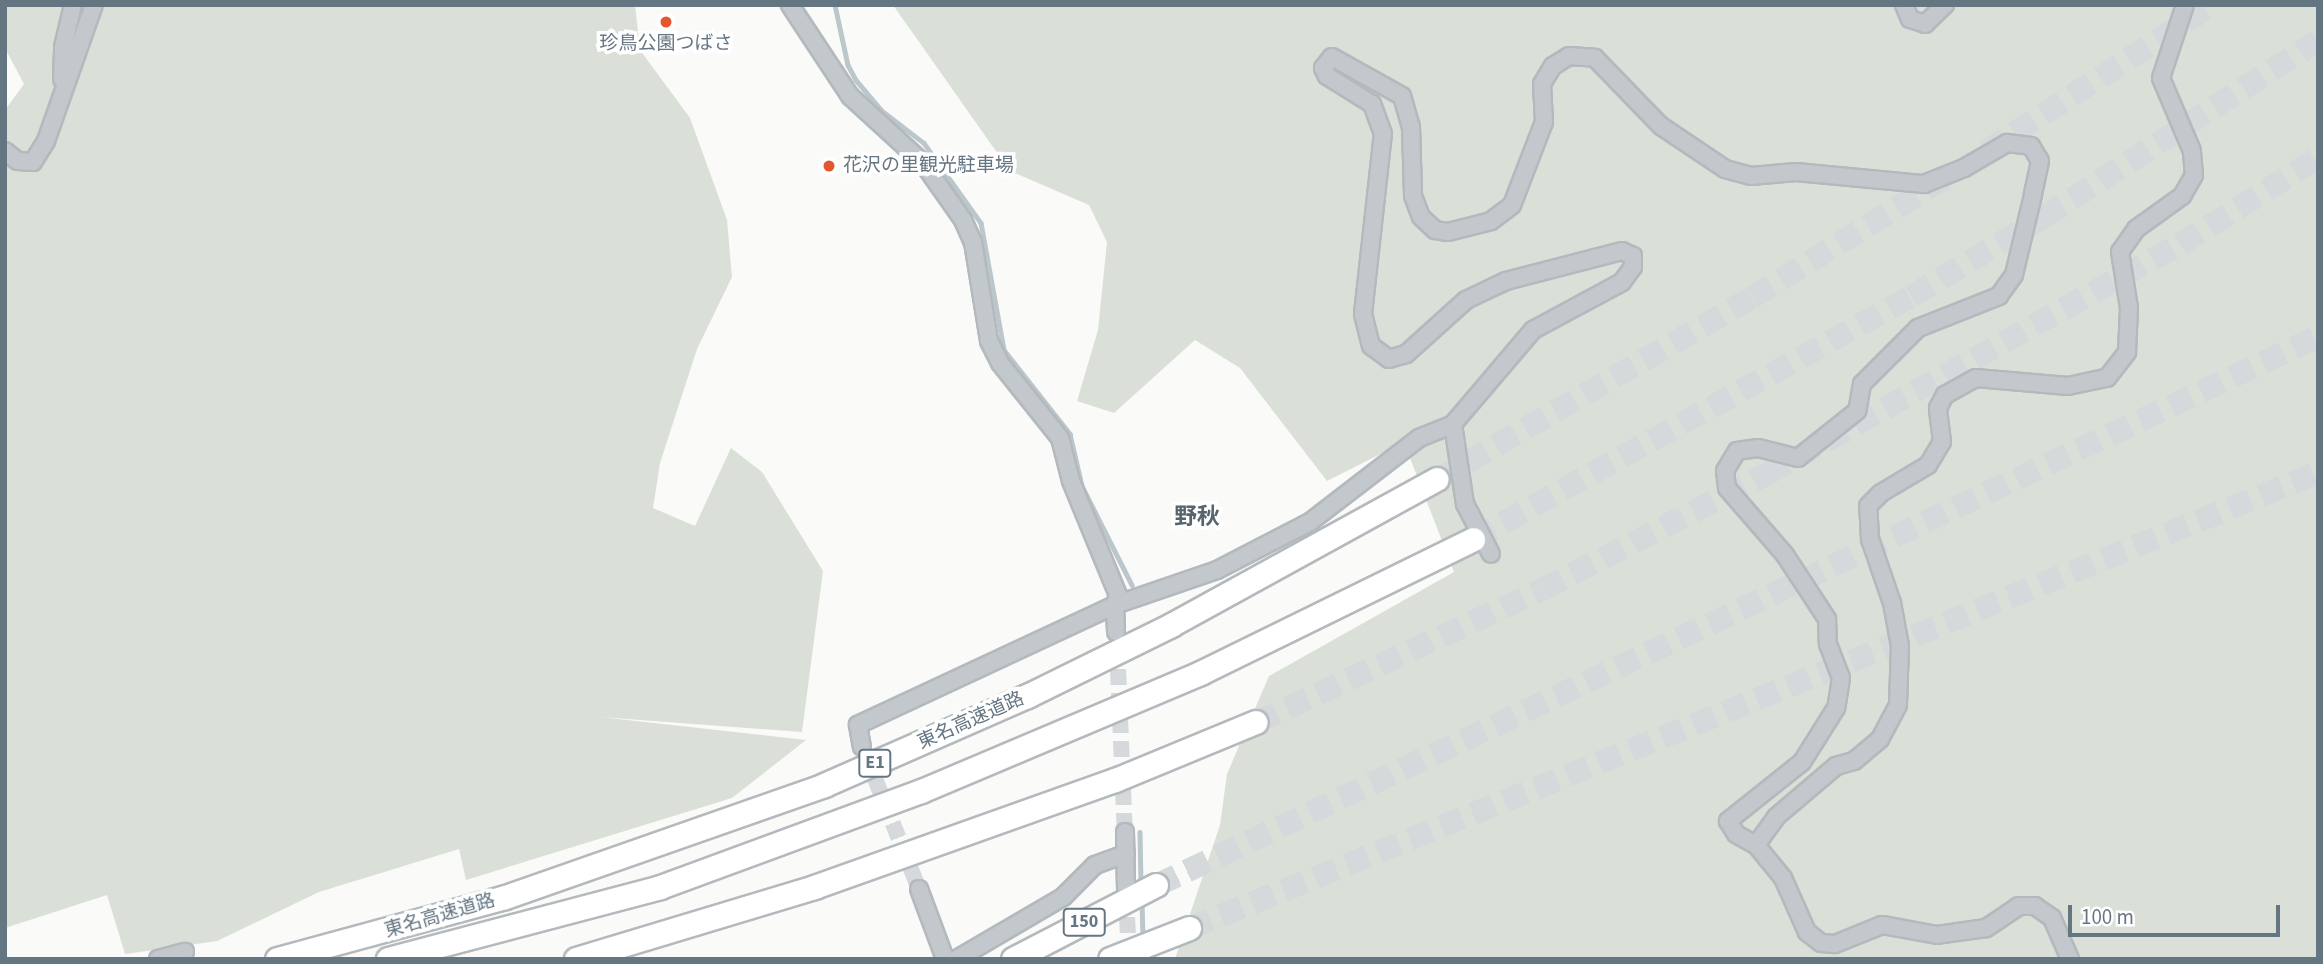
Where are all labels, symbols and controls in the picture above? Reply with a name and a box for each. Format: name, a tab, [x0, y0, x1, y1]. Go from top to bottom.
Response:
marker: 珍鳥公園つばさ	[658, 14, 674, 30]
place label: 珍鳥公園つばさ	[600, 33, 732, 55]
place label: 花沢の里観光駐車場	[843, 155, 1014, 177]
marker: 花沢の里観光駐車場	[821, 158, 837, 174]
district label: 野秋	[1174, 503, 1220, 531]
street label: 東名高速道路	[914, 687, 1028, 755]
road number: E1	[858, 748, 892, 778]
street label: 東名高速道路	[382, 889, 498, 943]
scale bar	[2071, 890, 2283, 934]
text: 100 m	[2081, 902, 2134, 932]
road number: 150	[1061, 908, 1107, 937]

